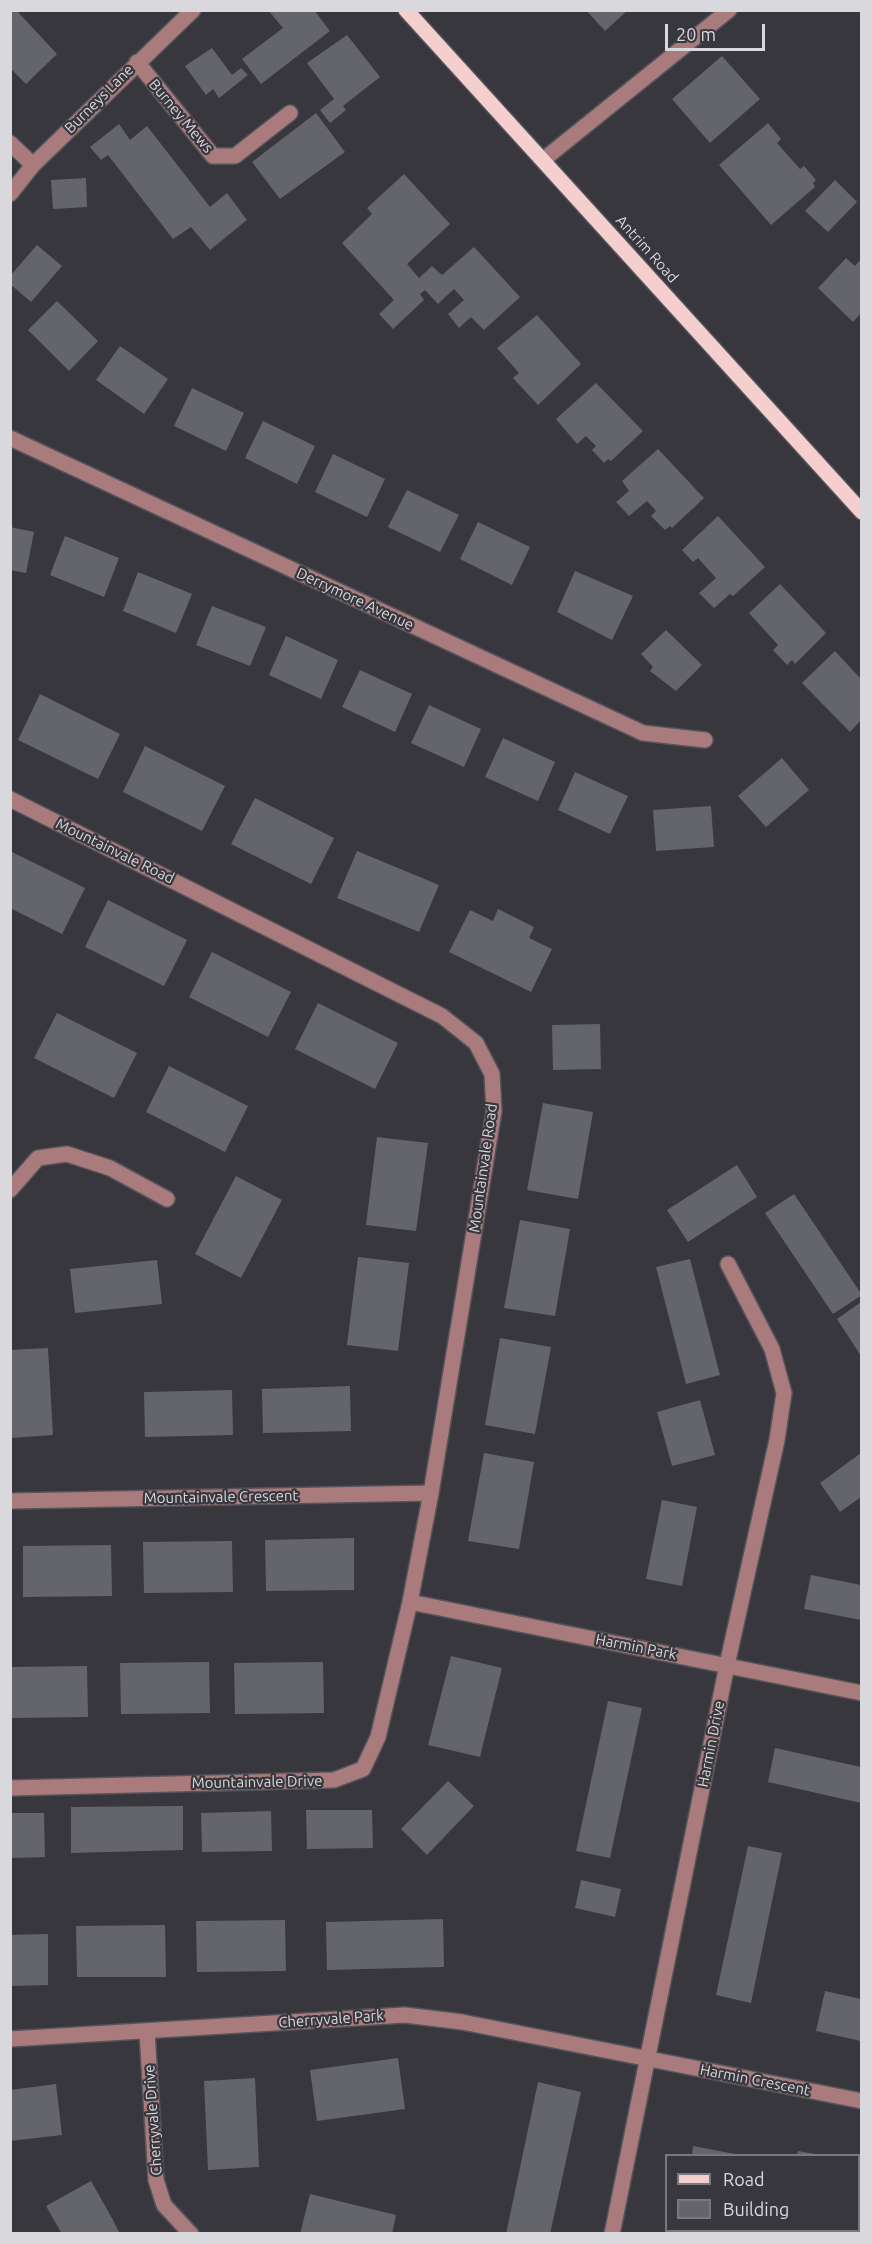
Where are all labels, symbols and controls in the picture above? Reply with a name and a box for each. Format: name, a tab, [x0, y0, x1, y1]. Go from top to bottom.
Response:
scale bar	[668, 12, 768, 50]
text: 20 m	[676, 24, 716, 44]
street label: Burneys Lane	[61, 61, 137, 137]
street label: Burney Mews	[145, 75, 217, 157]
street label: Antrim Road	[612, 212, 682, 286]
street label: Derrymore Avenue	[293, 564, 417, 634]
street label: Mountainvale Road	[53, 814, 177, 888]
street label: Mountainvale Road	[465, 1102, 501, 1234]
street label: Mountainvale Crescent	[144, 1487, 298, 1507]
street label: Harmin Park	[594, 1630, 678, 1664]
street label: Harmin Drive	[694, 1699, 728, 1789]
street label: Mountainvale Drive	[191, 1772, 323, 1792]
street label: Cherryvale Park	[278, 2006, 384, 2032]
street label: Harmin Crescent	[698, 2061, 812, 2099]
street label: Cherryvale Drive	[140, 2064, 166, 2176]
legend	[665, 2154, 860, 2232]
text: Road	[723, 2169, 765, 2189]
text: Building	[723, 2199, 789, 2219]

